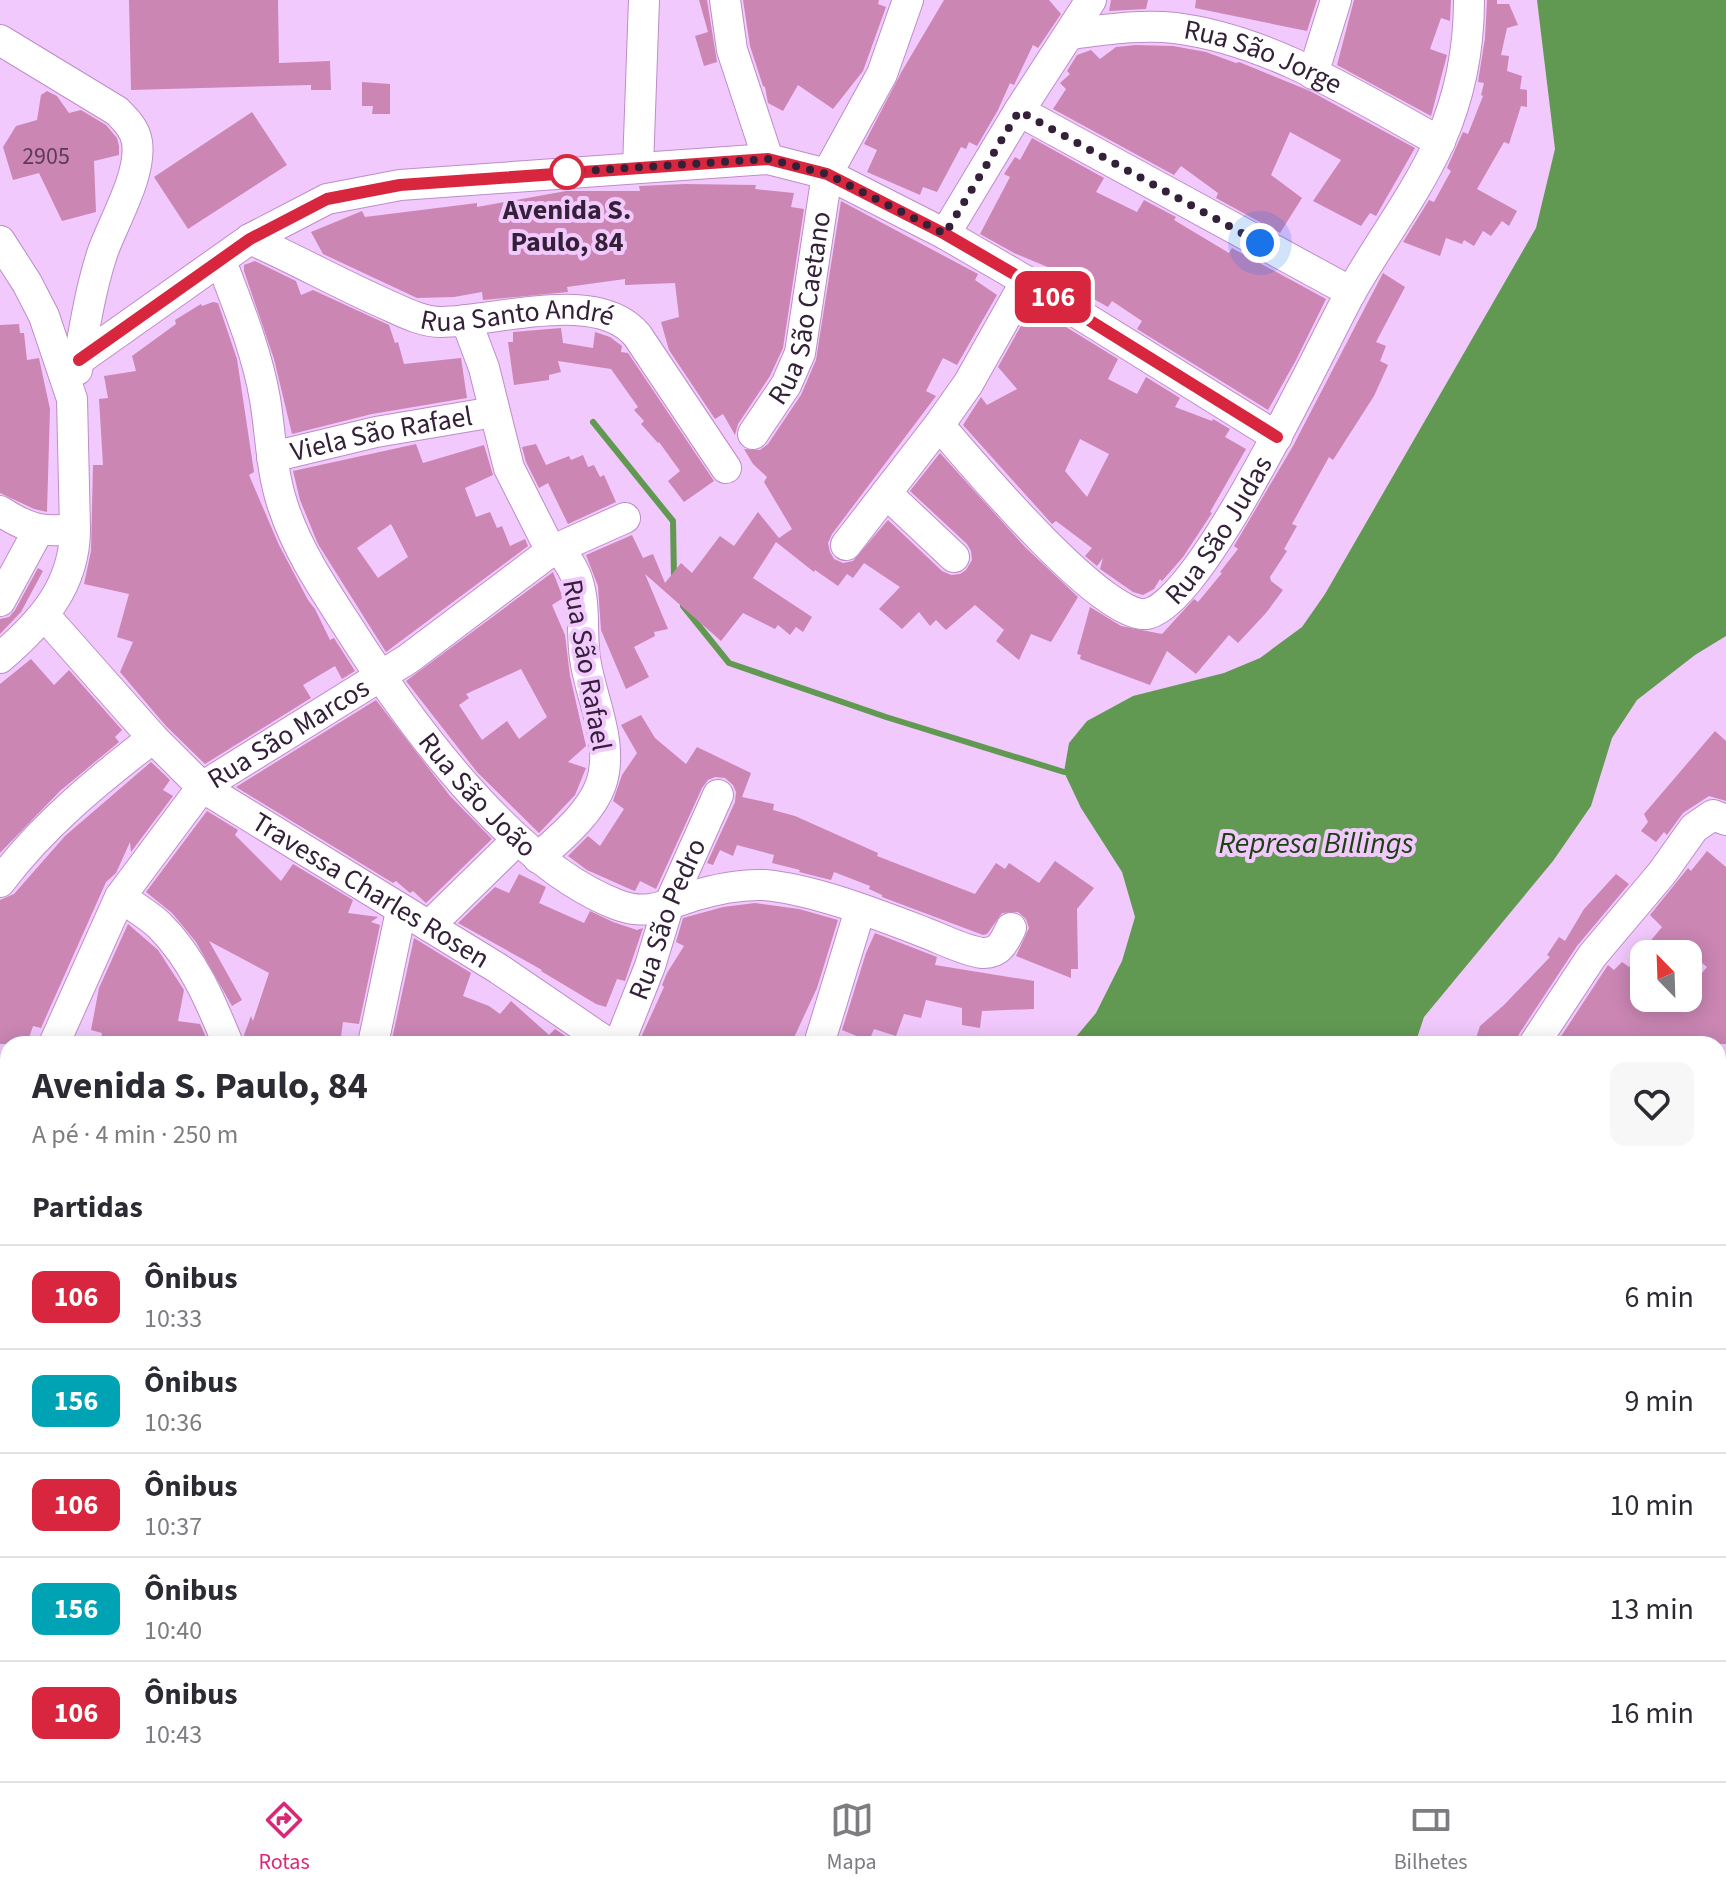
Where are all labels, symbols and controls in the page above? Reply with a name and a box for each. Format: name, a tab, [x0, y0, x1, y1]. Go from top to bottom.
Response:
street label: Rua São Jorge	[1181, 10, 1349, 104]
house number: 2905	[22, 139, 70, 174]
marker: Avenida S. Paulo, 84	[550, 155, 584, 189]
place label: Avenida S. Paulo, 84	[502, 190, 631, 262]
street label: Rua São Caetano	[758, 209, 841, 413]
your location	[1240, 223, 1280, 263]
line badge: 106	[1007, 271, 1099, 323]
text: 106	[1031, 277, 1075, 317]
street label: Rua Santo André	[417, 290, 620, 342]
street label: Viela São Rafael	[286, 396, 475, 472]
street label: Rua São Judas	[1156, 449, 1282, 614]
street label: Rua São Rafael	[552, 576, 622, 754]
street label: Rua São Marcos	[200, 668, 377, 799]
street label: Rua São João	[409, 724, 545, 867]
street label: Travessa Charles Rosen	[244, 802, 497, 978]
water label: Represa Billings	[1218, 822, 1414, 865]
street label: Rua São Pedro	[619, 832, 716, 1006]
north arrow	[1630, 940, 1702, 1012]
map controls	[1630, 940, 1702, 1012]
text: Avenida S. Paulo, 84	[32, 1059, 368, 1113]
button: heart	[1610, 1062, 1694, 1146]
text: A pé · 4 min · 250 m	[32, 1116, 238, 1153]
text: Partidas	[32, 1186, 143, 1229]
text: Ônibus	[144, 1257, 237, 1300]
text: 6 min	[1624, 1276, 1694, 1319]
text: 106	[54, 1277, 98, 1317]
text: 10:33	[144, 1300, 202, 1337]
text: Ônibus	[144, 1361, 237, 1404]
text: 9 min	[1624, 1380, 1694, 1423]
text: 156	[54, 1381, 98, 1421]
text: 10:36	[144, 1404, 202, 1441]
text: Ônibus	[144, 1465, 237, 1508]
text: 10 min	[1610, 1484, 1694, 1527]
text: 106	[54, 1485, 98, 1525]
text: 10:37	[144, 1508, 202, 1545]
text: Ônibus	[144, 1569, 237, 1612]
text: 13 min	[1610, 1588, 1694, 1631]
text: 156	[54, 1589, 98, 1629]
text: 10:40	[144, 1612, 202, 1649]
text: Ônibus	[144, 1673, 237, 1716]
text: 16 min	[1610, 1692, 1694, 1735]
text: 106	[54, 1693, 98, 1733]
text: 10:43	[144, 1716, 202, 1753]
tab: Rotas	[258, 1798, 310, 1878]
tab: Mapa	[827, 1798, 877, 1878]
tab: Bilhetes	[1394, 1798, 1468, 1878]

